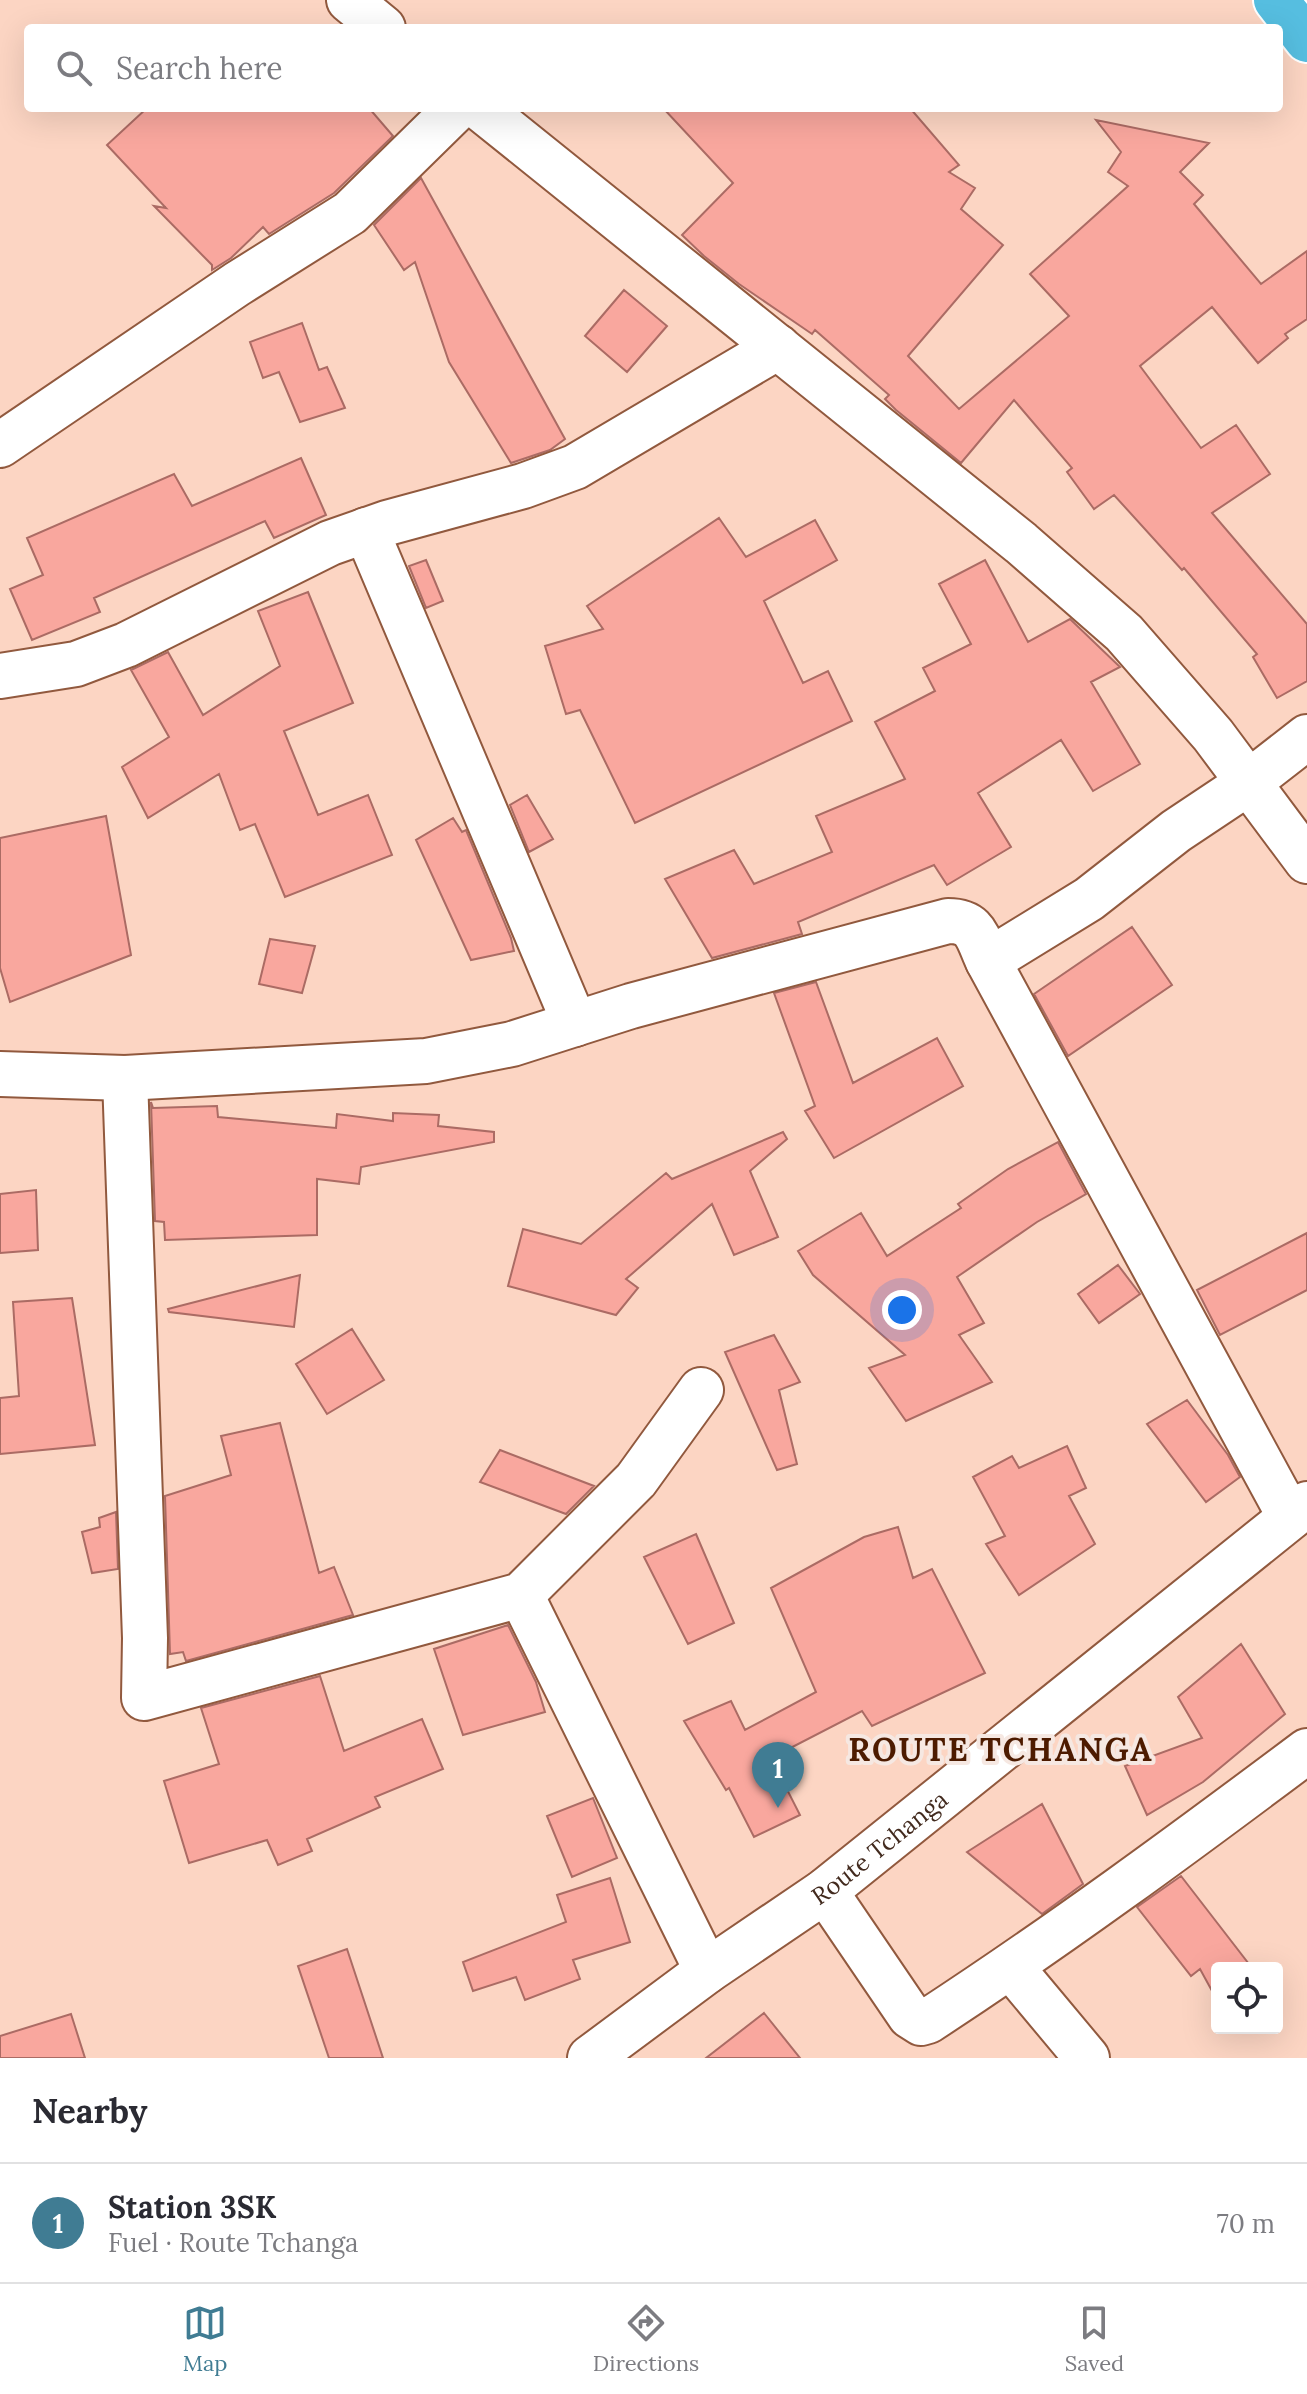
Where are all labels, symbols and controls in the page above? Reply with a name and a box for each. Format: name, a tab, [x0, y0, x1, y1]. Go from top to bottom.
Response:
search box	[24, 24, 1283, 112]
icon: search	[52, 46, 96, 90]
text: Search here	[116, 49, 283, 87]
your location	[882, 1290, 922, 1330]
district label: ROUTE TCHANGA	[848, 1729, 1154, 1770]
pin: 1	[752, 1742, 804, 1808]
street label: Route Tchanga	[805, 1783, 954, 1911]
map controls	[1211, 1962, 1283, 2034]
button: locate	[1211, 1962, 1283, 2034]
text: Nearby	[32, 2089, 148, 2132]
text: Station 3SK	[108, 2188, 276, 2226]
text: 1	[53, 2207, 63, 2240]
text: 70 m	[1217, 2207, 1275, 2240]
text: Fuel · Route Tchanga	[108, 2226, 358, 2259]
tab: Map	[183, 2301, 227, 2377]
tab: Directions	[593, 2301, 699, 2377]
tab: Saved	[1065, 2301, 1124, 2377]

